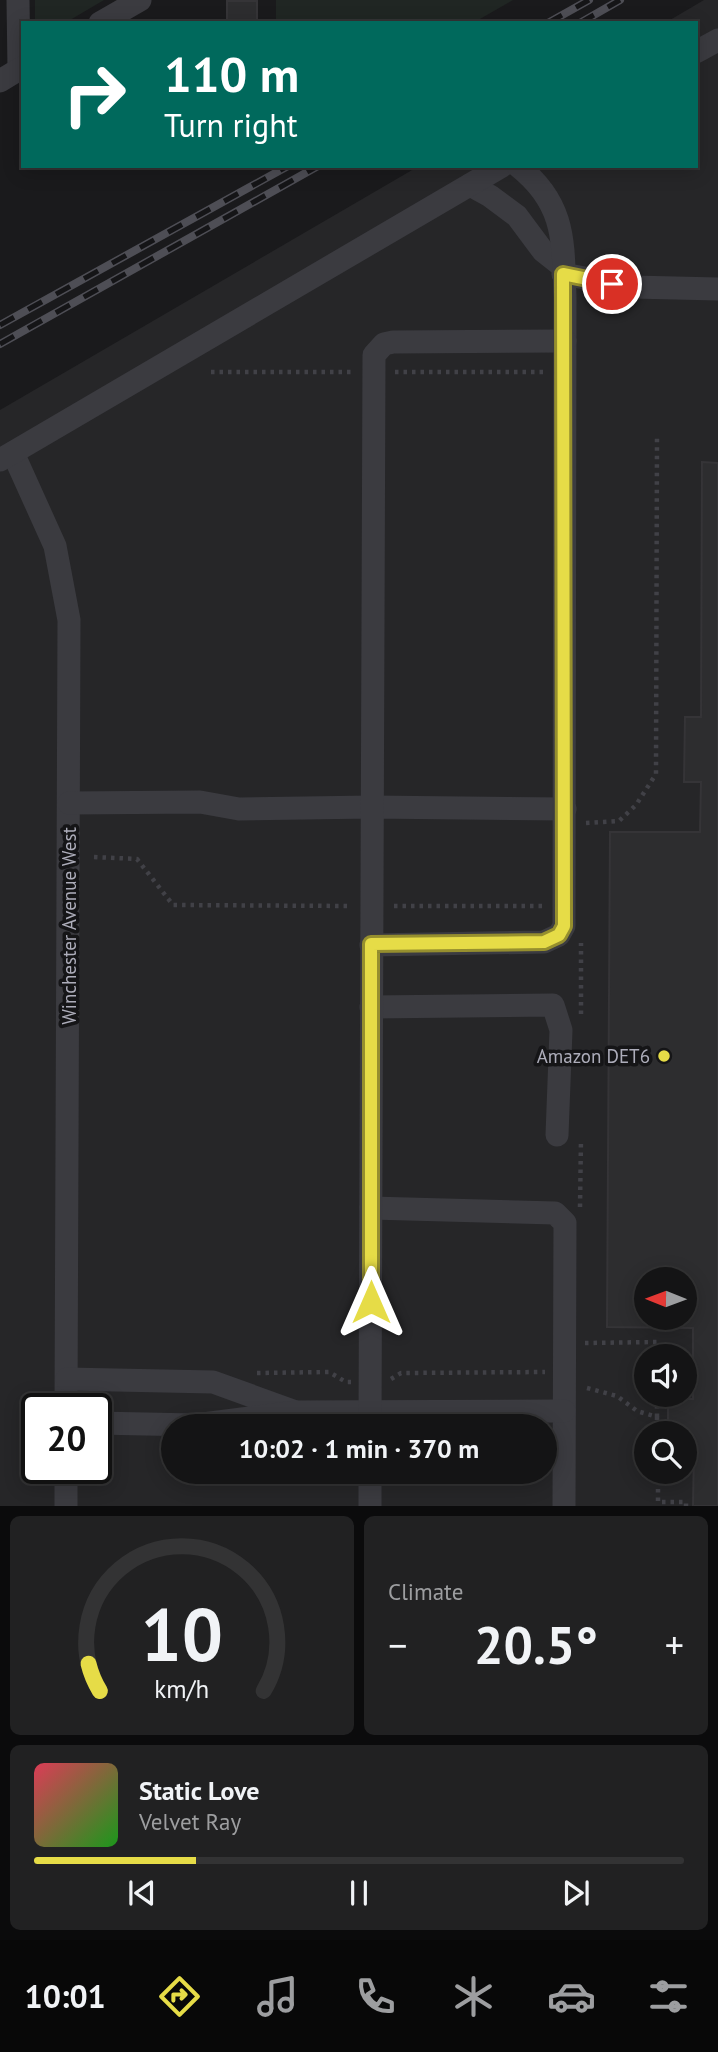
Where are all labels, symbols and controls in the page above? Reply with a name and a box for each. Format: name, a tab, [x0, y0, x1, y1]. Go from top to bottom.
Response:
text: 110 m	[164, 42, 299, 106]
icon: right	[49, 49, 140, 140]
text: Turn right	[164, 104, 298, 146]
pin	[582, 254, 642, 314]
icon: arrive	[593, 265, 631, 303]
street label: Winchester Avenue West	[57, 827, 81, 1025]
place label: Amazon DET6	[537, 1044, 650, 1068]
marker: Amazon DET6	[656, 1048, 672, 1064]
position arrow	[334, 1265, 408, 1339]
north arrow	[634, 1267, 696, 1330]
map controls	[634, 1267, 697, 1484]
button: sound	[634, 1344, 697, 1407]
speed limit sign: 20	[21, 1393, 112, 1484]
button: search	[634, 1421, 697, 1484]
text: 10:02 · 1 min · 370 m	[239, 1432, 479, 1465]
text: Climate	[388, 1577, 463, 1606]
text: 10	[141, 1588, 223, 1682]
text: 20.5°	[474, 1611, 598, 1678]
text: −	[388, 1620, 407, 1669]
text: +	[665, 1620, 684, 1669]
text: km/h	[155, 1673, 209, 1705]
text: Static Love	[139, 1774, 260, 1807]
text: Velvet Ray	[139, 1807, 241, 1836]
icon: previous	[123, 1874, 161, 1912]
icon: pause	[340, 1874, 378, 1912]
icon: next	[557, 1874, 595, 1912]
icon: directions	[155, 1972, 204, 2021]
icon: music	[253, 1972, 302, 2021]
icon: phone	[351, 1972, 400, 2021]
icon: climate	[449, 1972, 498, 2021]
icon: car	[547, 1972, 596, 2021]
icon: filters	[644, 1972, 693, 2021]
text: 10:01	[24, 1975, 106, 2017]

